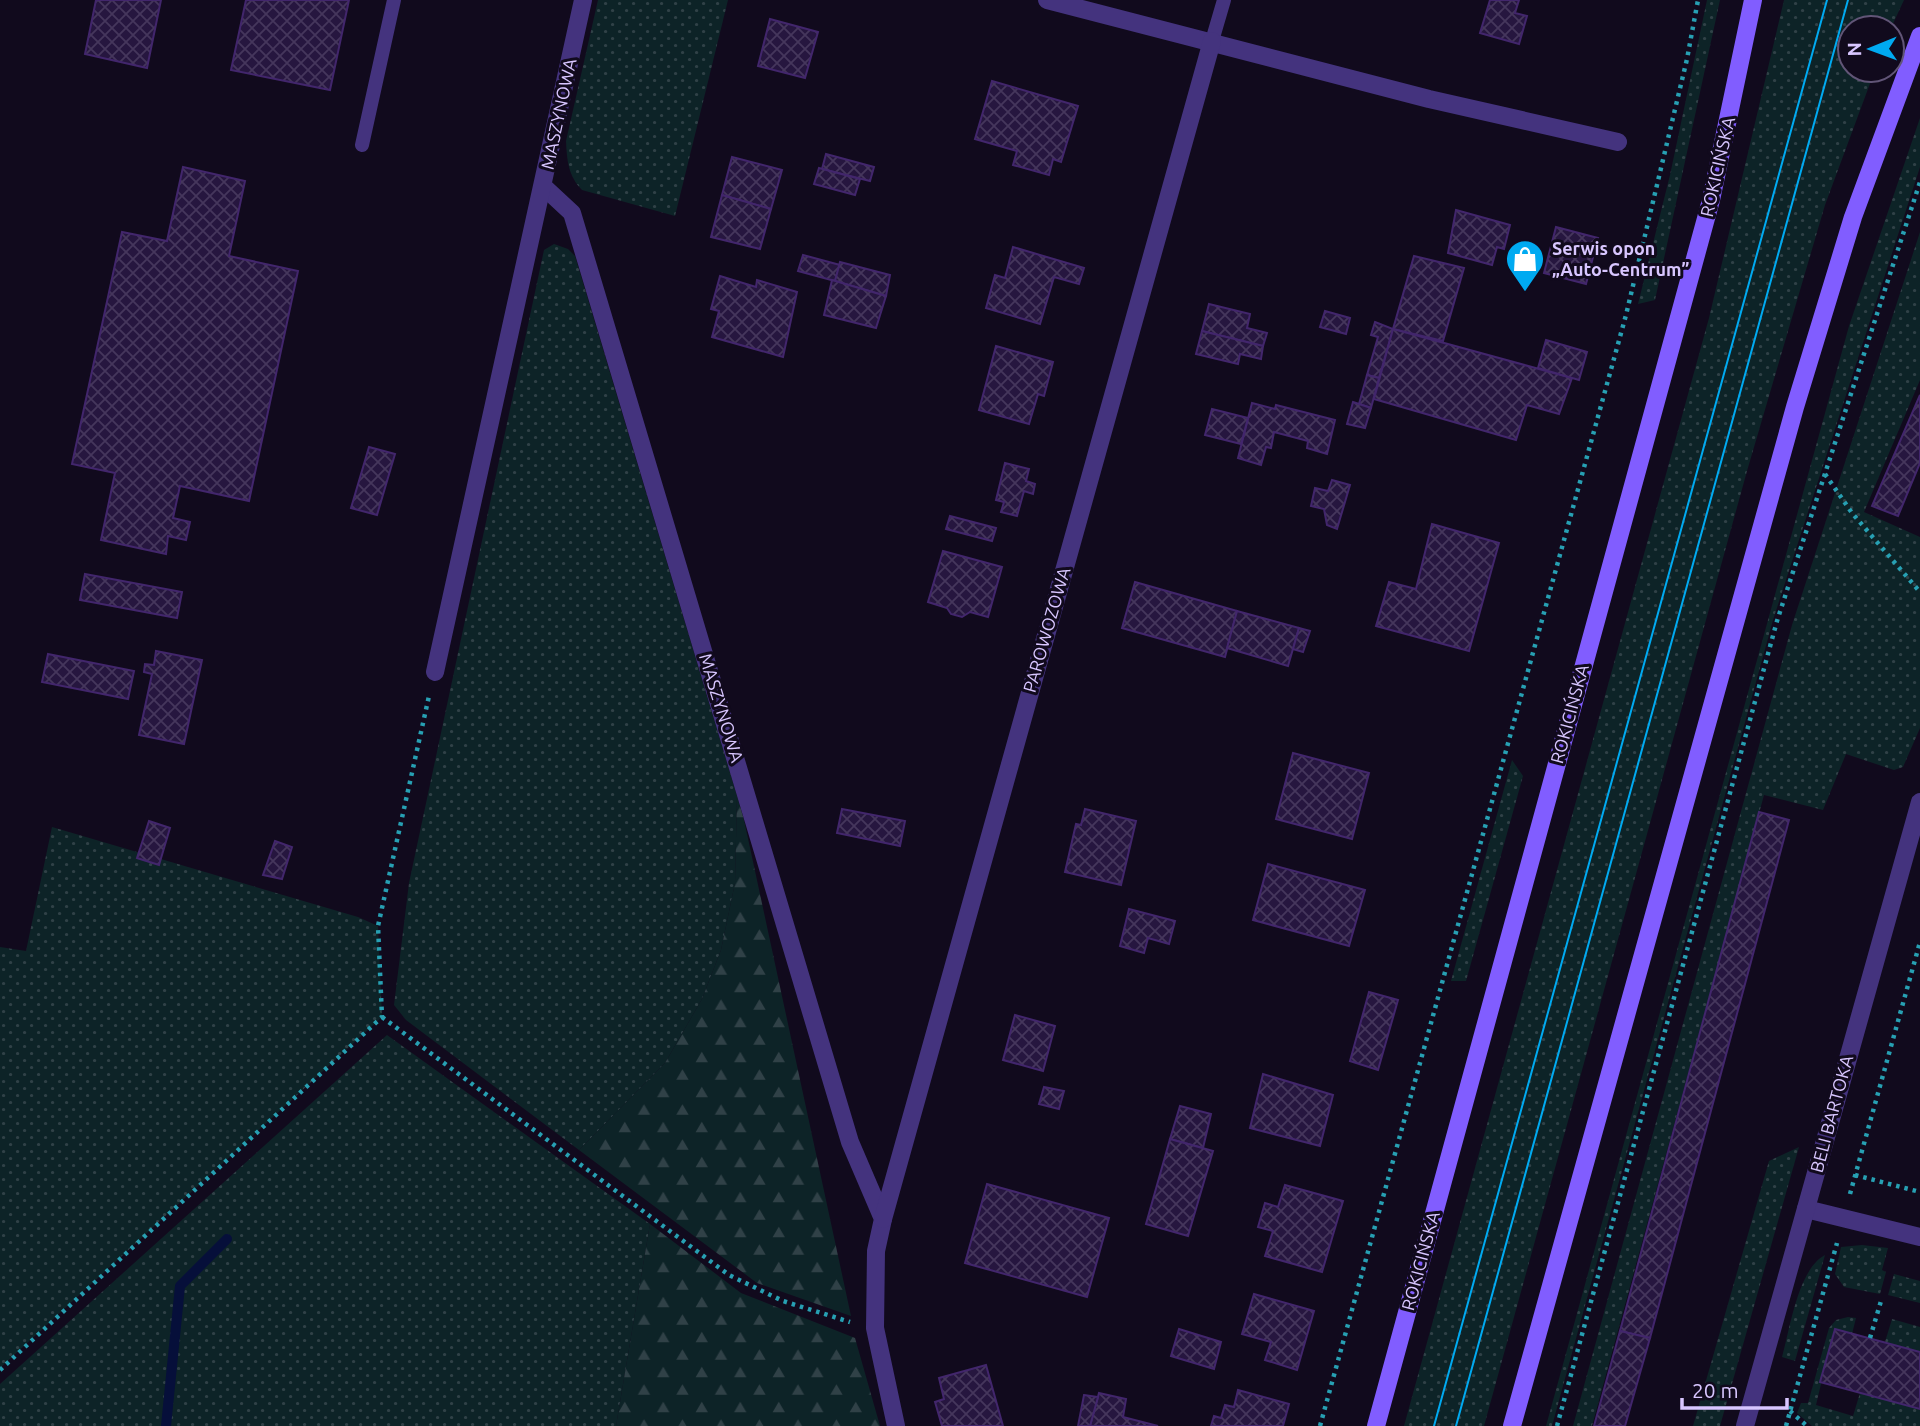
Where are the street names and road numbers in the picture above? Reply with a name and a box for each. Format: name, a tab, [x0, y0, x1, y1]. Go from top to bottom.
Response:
street label: MASZYNOWA	[537, 56, 580, 171]
street label: ROKICIŃSKA	[1695, 114, 1738, 219]
street label: PAROWOZOWA	[1019, 564, 1074, 695]
street label: MASZYNOWA	[696, 651, 748, 765]
street label: ROKICIŃSKA	[1545, 661, 1592, 766]
street label: BELI BARTOKA	[1806, 1053, 1856, 1175]
street label: ROKICIŃSKA	[1396, 1208, 1443, 1313]

